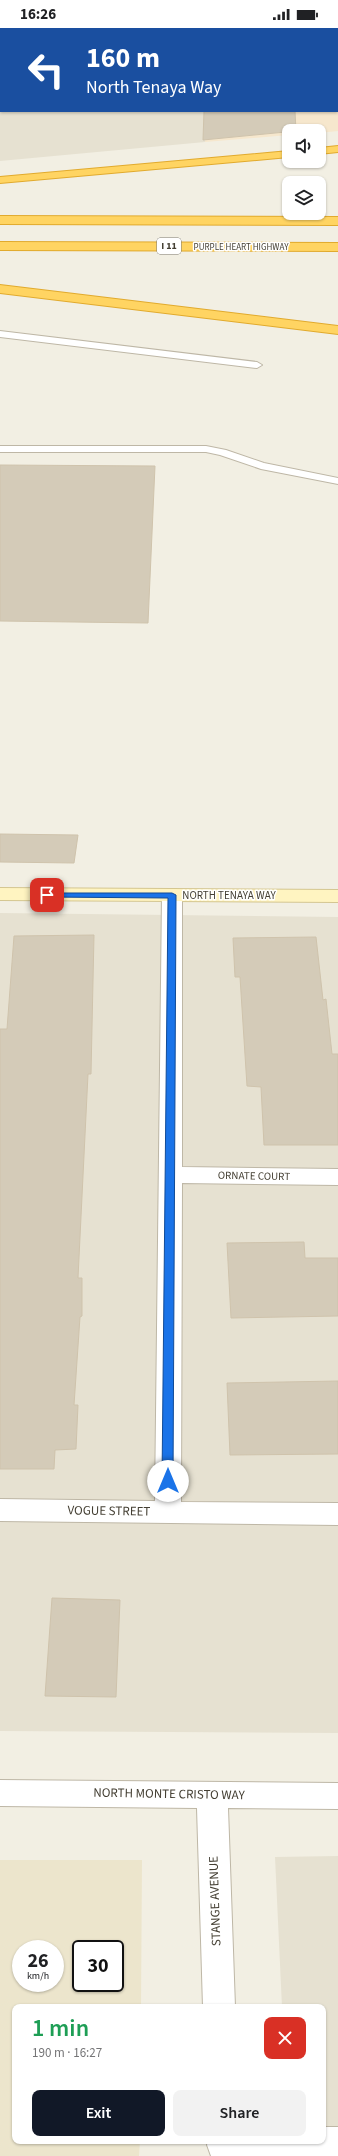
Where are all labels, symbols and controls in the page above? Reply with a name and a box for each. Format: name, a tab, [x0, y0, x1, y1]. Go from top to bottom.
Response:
text: 16:26	[20, 4, 56, 25]
text: 160 m	[86, 38, 160, 78]
icon: left	[20, 44, 72, 96]
text: North Tenaya Way	[86, 75, 221, 100]
map controls	[282, 124, 326, 220]
button: sound	[282, 124, 326, 168]
button: layers	[282, 176, 326, 220]
road number: I 11	[157, 238, 181, 254]
street label: PURPLE HEART HIGHWAY	[194, 241, 289, 254]
pin	[30, 878, 64, 912]
icon: arrive	[36, 884, 58, 906]
street label: NORTH TENAYA WAY	[182, 888, 276, 903]
street label: ORNATE COURT	[218, 1168, 290, 1184]
position arrow	[147, 1460, 189, 1502]
street label: VOGUE STREET	[67, 1501, 151, 1521]
street label: NORTH MONTE CRISTO WAY	[93, 1784, 246, 1804]
street label: STANGE AVENUE	[204, 1855, 226, 1946]
speed limit sign: 30	[72, 1940, 124, 1992]
text: 26	[27, 1947, 49, 1975]
text: km/h	[27, 1969, 49, 1983]
text: 1 min	[32, 2011, 89, 2046]
button: close	[264, 2017, 306, 2059]
text: 190 m · 16:27	[32, 2044, 102, 2062]
button: Exit	[32, 2090, 165, 2136]
button: Share	[173, 2090, 306, 2136]

